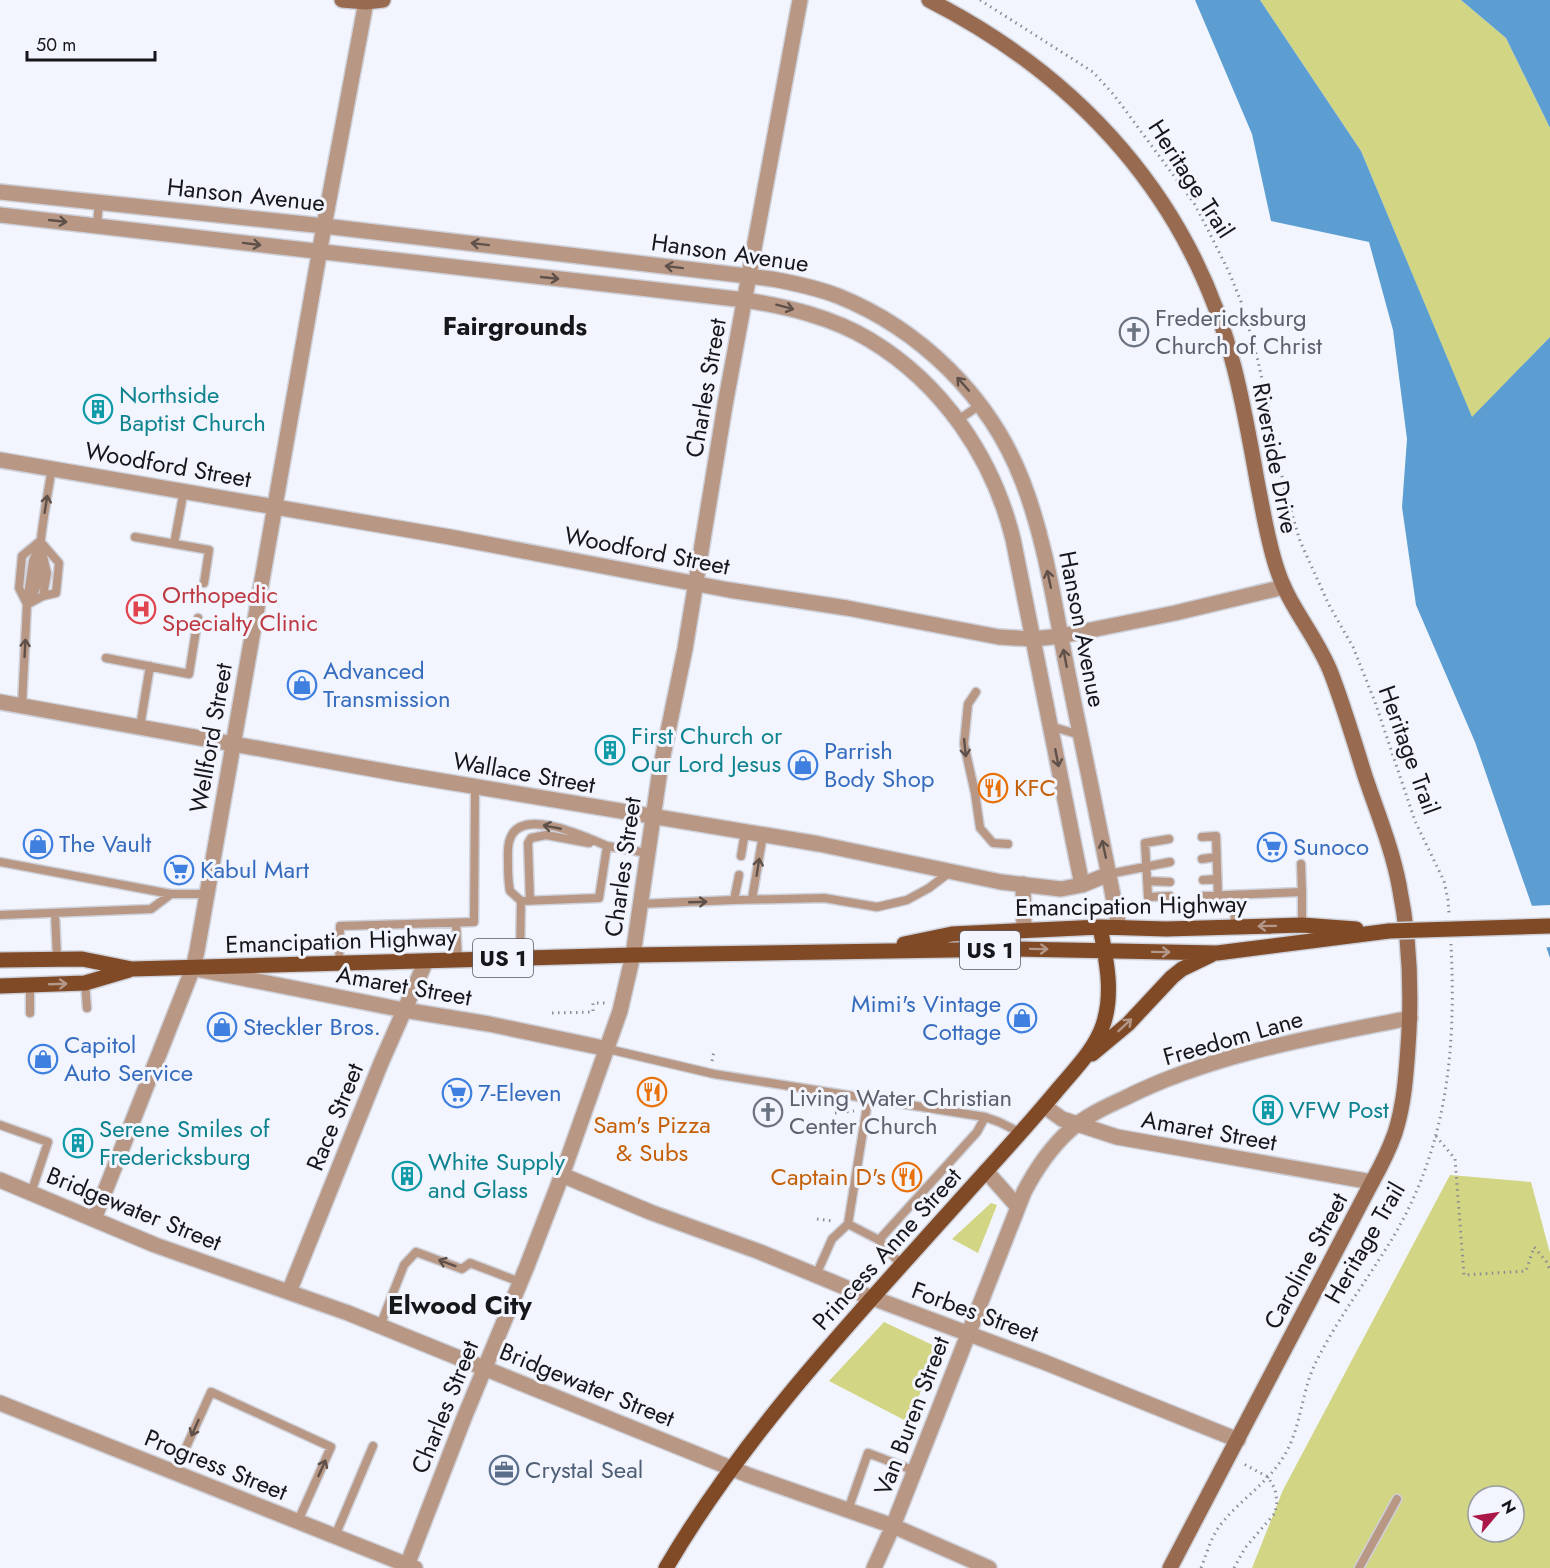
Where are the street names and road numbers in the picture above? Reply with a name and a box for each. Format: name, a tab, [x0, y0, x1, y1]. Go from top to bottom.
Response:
street label: Heritage Trail	[1140, 112, 1243, 245]
street label: Hanson Avenue	[165, 169, 327, 220]
street label: Hanson Avenue	[649, 224, 811, 281]
street label: Charles Street	[676, 315, 735, 460]
street label: Riverside Drive	[1244, 379, 1307, 536]
street label: Woodford Street	[82, 433, 254, 496]
street label: Woodford Street	[561, 517, 733, 584]
street label: Hanson Avenue	[1050, 548, 1115, 710]
street label: Wellford Street	[180, 660, 241, 816]
street label: Heritage Trail	[1370, 680, 1449, 819]
street label: Wallace Street	[450, 743, 598, 802]
street label: Charles Street	[595, 795, 650, 939]
street label: Emancipation Highway	[1015, 886, 1248, 925]
street label: Emancipation Highway	[225, 919, 458, 962]
road number: US 1	[960, 931, 1020, 969]
road number: US 1	[473, 939, 533, 977]
street label: Amaret Street	[334, 956, 475, 1015]
street label: Freedom Lane	[1159, 1001, 1307, 1074]
street label: Race Street	[297, 1058, 372, 1176]
street label: Amaret Street	[1139, 1101, 1280, 1160]
street label: Bridgewater Street	[41, 1157, 227, 1260]
street label: Princess Anne Street	[804, 1159, 969, 1338]
street label: Heritage Trail	[1316, 1175, 1414, 1310]
street label: Caroline Street	[1255, 1186, 1356, 1335]
street label: Forbes Street	[907, 1272, 1044, 1351]
street label: Van Buren Street	[865, 1331, 958, 1501]
street label: Bridgewater Street	[494, 1333, 680, 1436]
street label: Charles Street	[402, 1335, 487, 1479]
street label: Progress Street	[139, 1420, 293, 1509]

